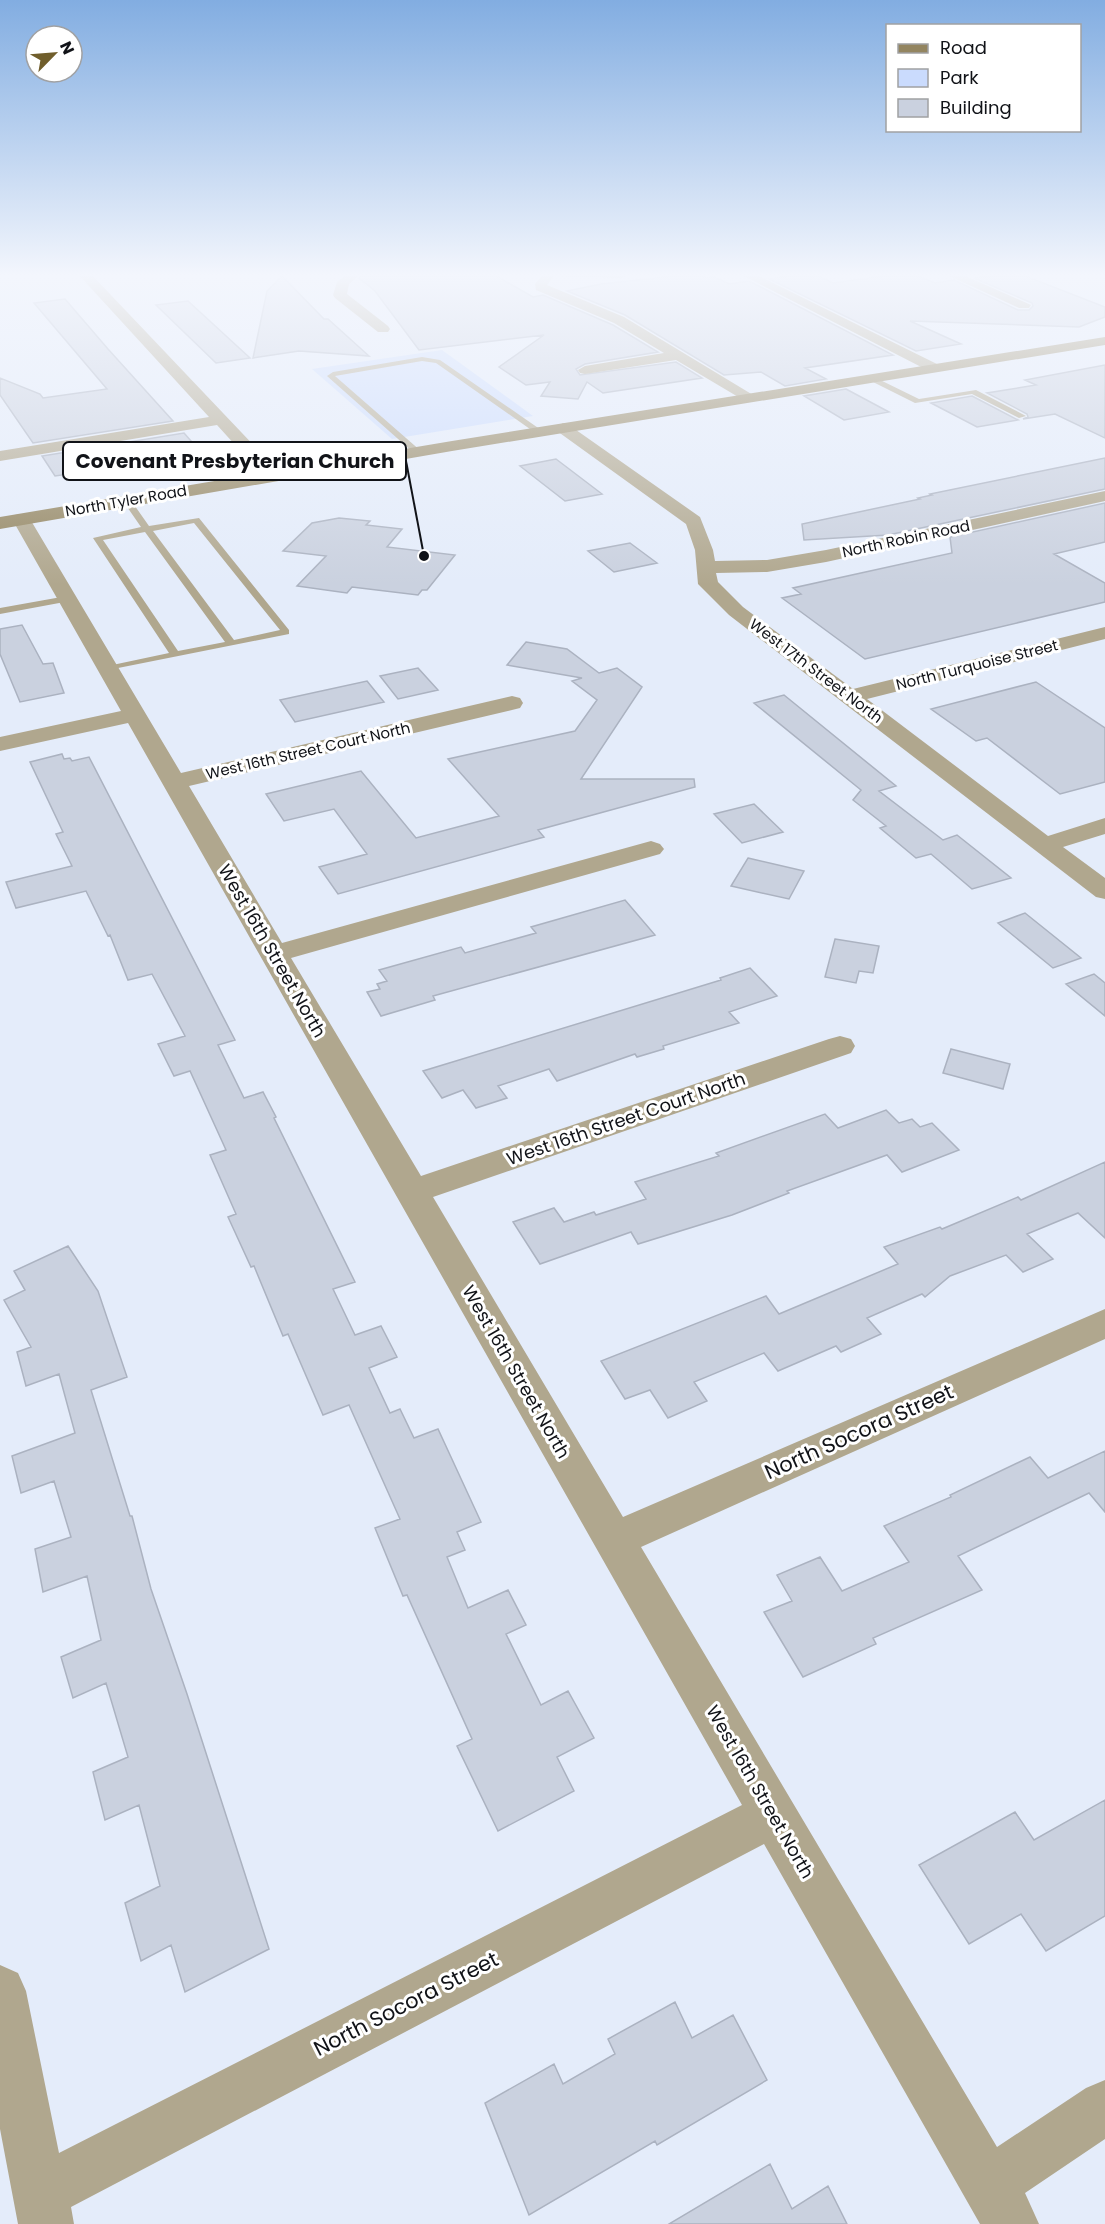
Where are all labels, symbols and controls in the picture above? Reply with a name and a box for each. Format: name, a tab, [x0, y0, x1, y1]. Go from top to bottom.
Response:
north arrow	[24, 24, 84, 84]
legend	[886, 24, 1081, 132]
text: Road	[940, 35, 987, 60]
text: N	[54, 38, 80, 58]
text: Park	[940, 65, 979, 90]
text: Building	[940, 95, 1012, 120]
callout: Covenant Presbyterian Church	[63, 442, 406, 480]
text: Covenant Presbyterian Church	[76, 447, 395, 475]
street label: North Tyler Road	[64, 479, 188, 522]
street label: North Robin Road	[840, 515, 972, 562]
street label: West 17th Street North	[745, 613, 887, 728]
street label: North Turquoise Street	[894, 634, 1060, 695]
street label: West 16th Street Court North	[204, 717, 412, 784]
street label: West 16th Street North	[213, 860, 332, 1042]
street label: West 16th Street Court North	[503, 1066, 749, 1171]
street label: West 16th Street North	[457, 1281, 576, 1463]
street label: North Socora Street	[760, 1377, 958, 1486]
street label: West 16th Street North	[701, 1701, 820, 1883]
street label: North Socora Street	[308, 1944, 503, 2063]

